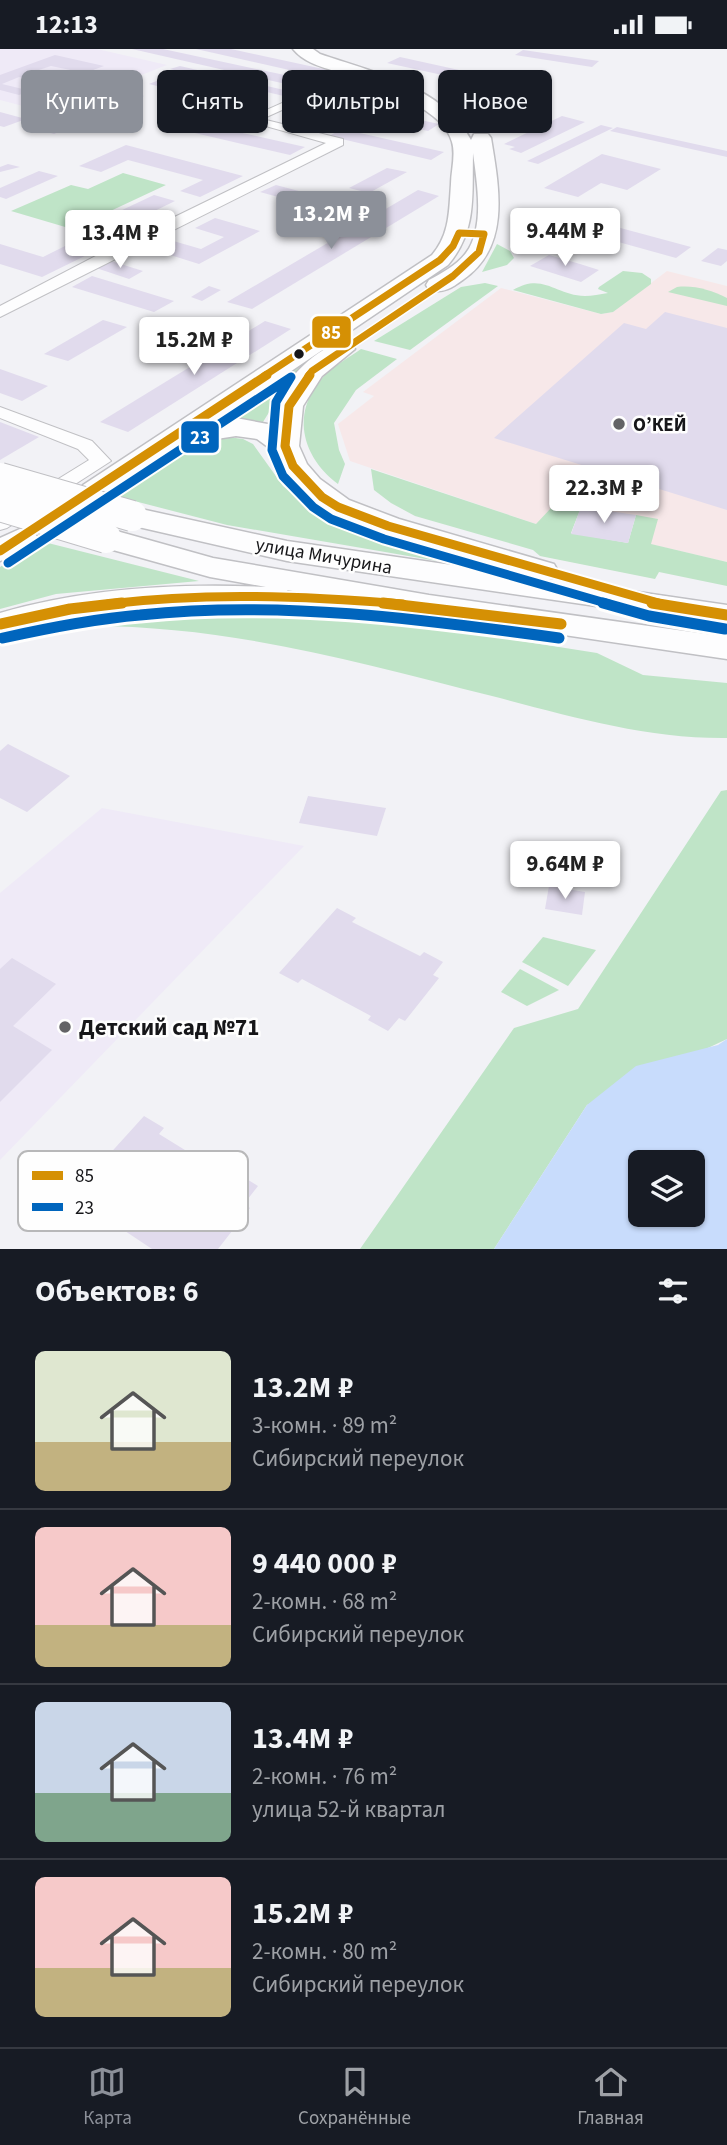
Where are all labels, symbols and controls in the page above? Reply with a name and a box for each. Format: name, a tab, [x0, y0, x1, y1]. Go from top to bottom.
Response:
text: 12:13	[35, 6, 98, 43]
chip: Купить	[21, 70, 143, 133]
chip: Снять	[157, 70, 268, 133]
chip: Фильтры	[282, 70, 424, 133]
chip: Новое	[438, 70, 552, 133]
pin: 13.2M ₽	[266, 191, 396, 251]
text: 13.2M ₽	[292, 197, 370, 230]
pin: 9.44M ₽	[500, 209, 630, 268]
pin: 13.4M ₽	[55, 211, 185, 270]
text: 9.44M ₽	[526, 214, 604, 247]
text: 13.4M ₽	[81, 216, 159, 249]
line badge: 85	[311, 315, 352, 349]
pin: 15.2M ₽	[129, 317, 259, 377]
text: 85	[321, 320, 341, 347]
text: 15.2M ₽	[155, 323, 233, 356]
unlabelled marker	[292, 347, 306, 361]
place label: О’КЕЙ	[633, 412, 687, 439]
marker: О’КЕЙ	[611, 416, 627, 432]
line badge: 23	[180, 420, 220, 454]
text: 23	[190, 425, 210, 452]
pin: 22.3M ₽	[539, 465, 669, 525]
text: 22.3M ₽	[565, 471, 643, 504]
street label: улица Мичурина	[253, 531, 394, 582]
pin: 9.64M ₽	[500, 841, 630, 901]
text: 9.64M ₽	[526, 847, 604, 880]
place label: Детский сад №71	[79, 1011, 259, 1044]
marker: Детский сад №71	[57, 1019, 73, 1035]
map controls	[628, 1150, 705, 1227]
button: layers	[628, 1150, 705, 1227]
legend	[18, 1151, 248, 1231]
text: 85	[75, 1163, 94, 1190]
text: 23	[75, 1195, 94, 1222]
text: Объектов: 6	[35, 1270, 199, 1313]
icon: filters	[654, 1272, 692, 1310]
text: 13.2M ₽	[252, 1366, 353, 1409]
icon: home	[91, 1379, 175, 1463]
text: 3-комн. · 89 m²	[252, 1409, 397, 1442]
text: Сибирский переулок	[252, 1442, 464, 1475]
text: 9 440 000 ₽	[252, 1542, 397, 1585]
icon: home	[91, 1555, 175, 1639]
text: 2-комн. · 68 m²	[252, 1585, 397, 1618]
text: Сибирский переулок	[252, 1618, 464, 1651]
text: 13.4M ₽	[252, 1717, 353, 1760]
icon: home	[91, 1730, 175, 1814]
text: 2-комн. · 76 m²	[252, 1760, 397, 1793]
text: улица 52-й квартал	[252, 1793, 445, 1826]
text: 15.2M ₽	[252, 1892, 353, 1935]
icon: home	[91, 1905, 175, 1989]
text: 2-комн. · 80 m²	[252, 1935, 397, 1968]
text: Сибирский переулок	[252, 1968, 464, 2001]
tab: Карта	[83, 2063, 132, 2132]
tab: Сохранённые	[298, 2063, 411, 2132]
tab: Главная	[577, 2063, 644, 2132]

